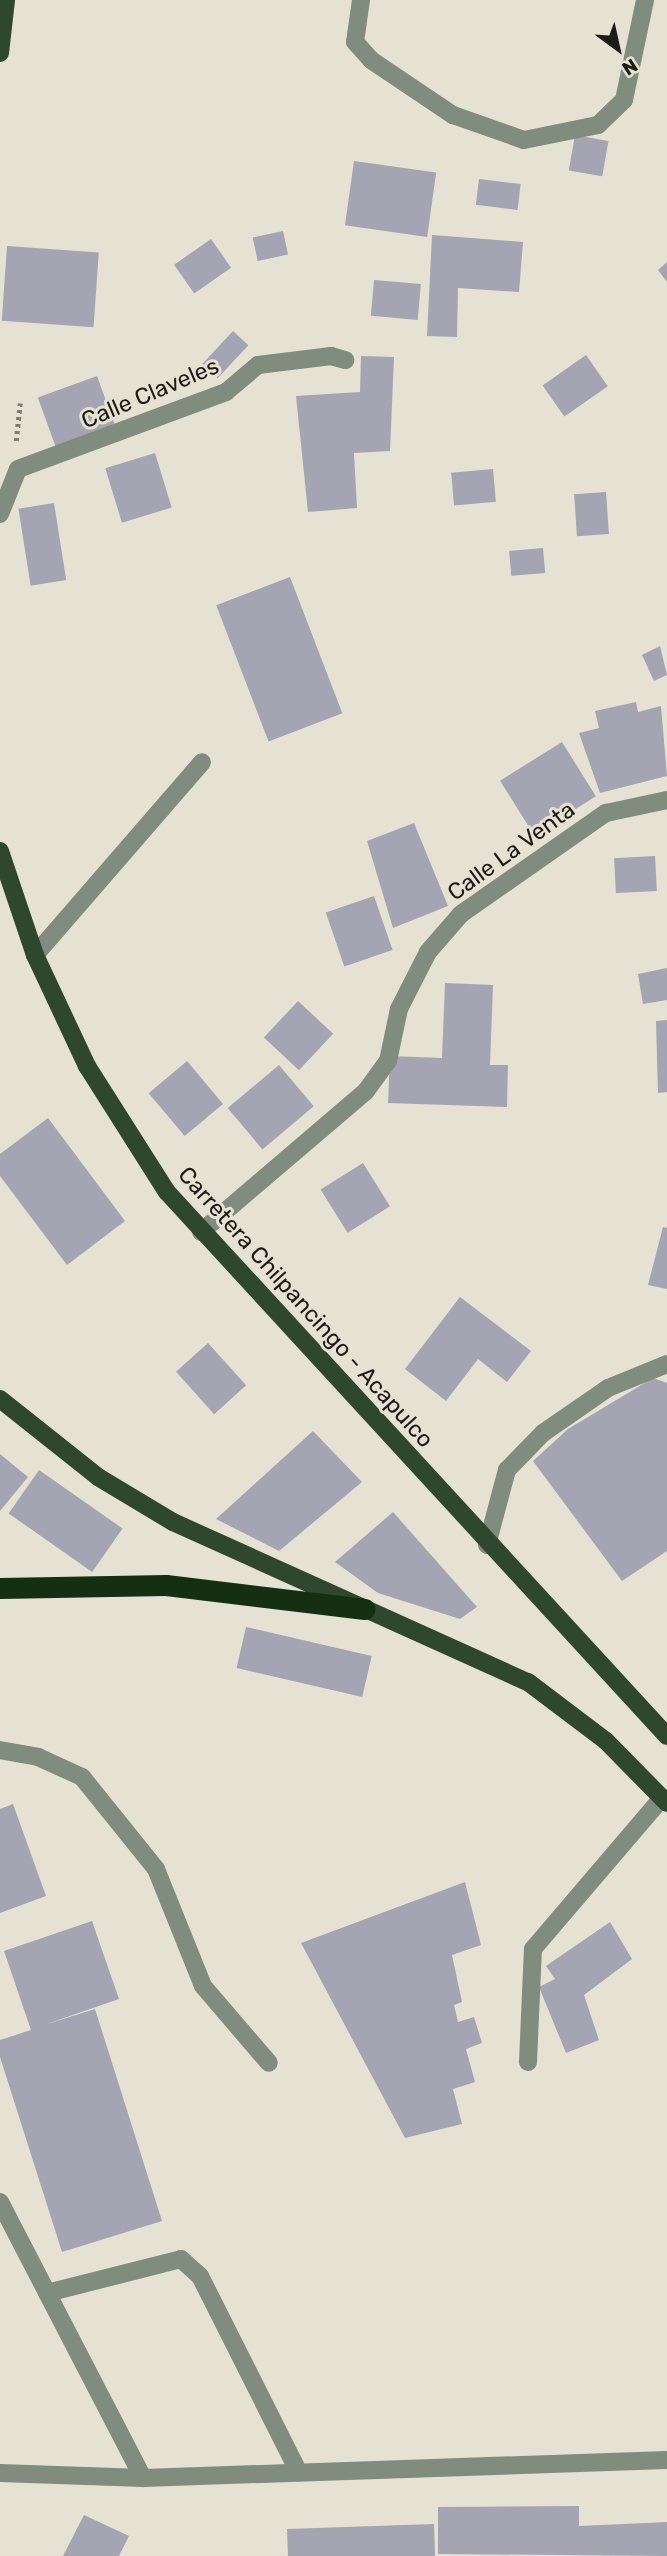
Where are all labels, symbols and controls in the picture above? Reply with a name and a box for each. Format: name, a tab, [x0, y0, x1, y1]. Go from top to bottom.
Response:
north arrow	[583, 14, 653, 84]
text: N	[618, 54, 642, 80]
street label: Calle Claveles	[77, 352, 223, 434]
street label: Calle La Venta	[442, 795, 580, 907]
street label: Carretera Chilpancingo - Acapulco	[172, 1161, 440, 1453]

